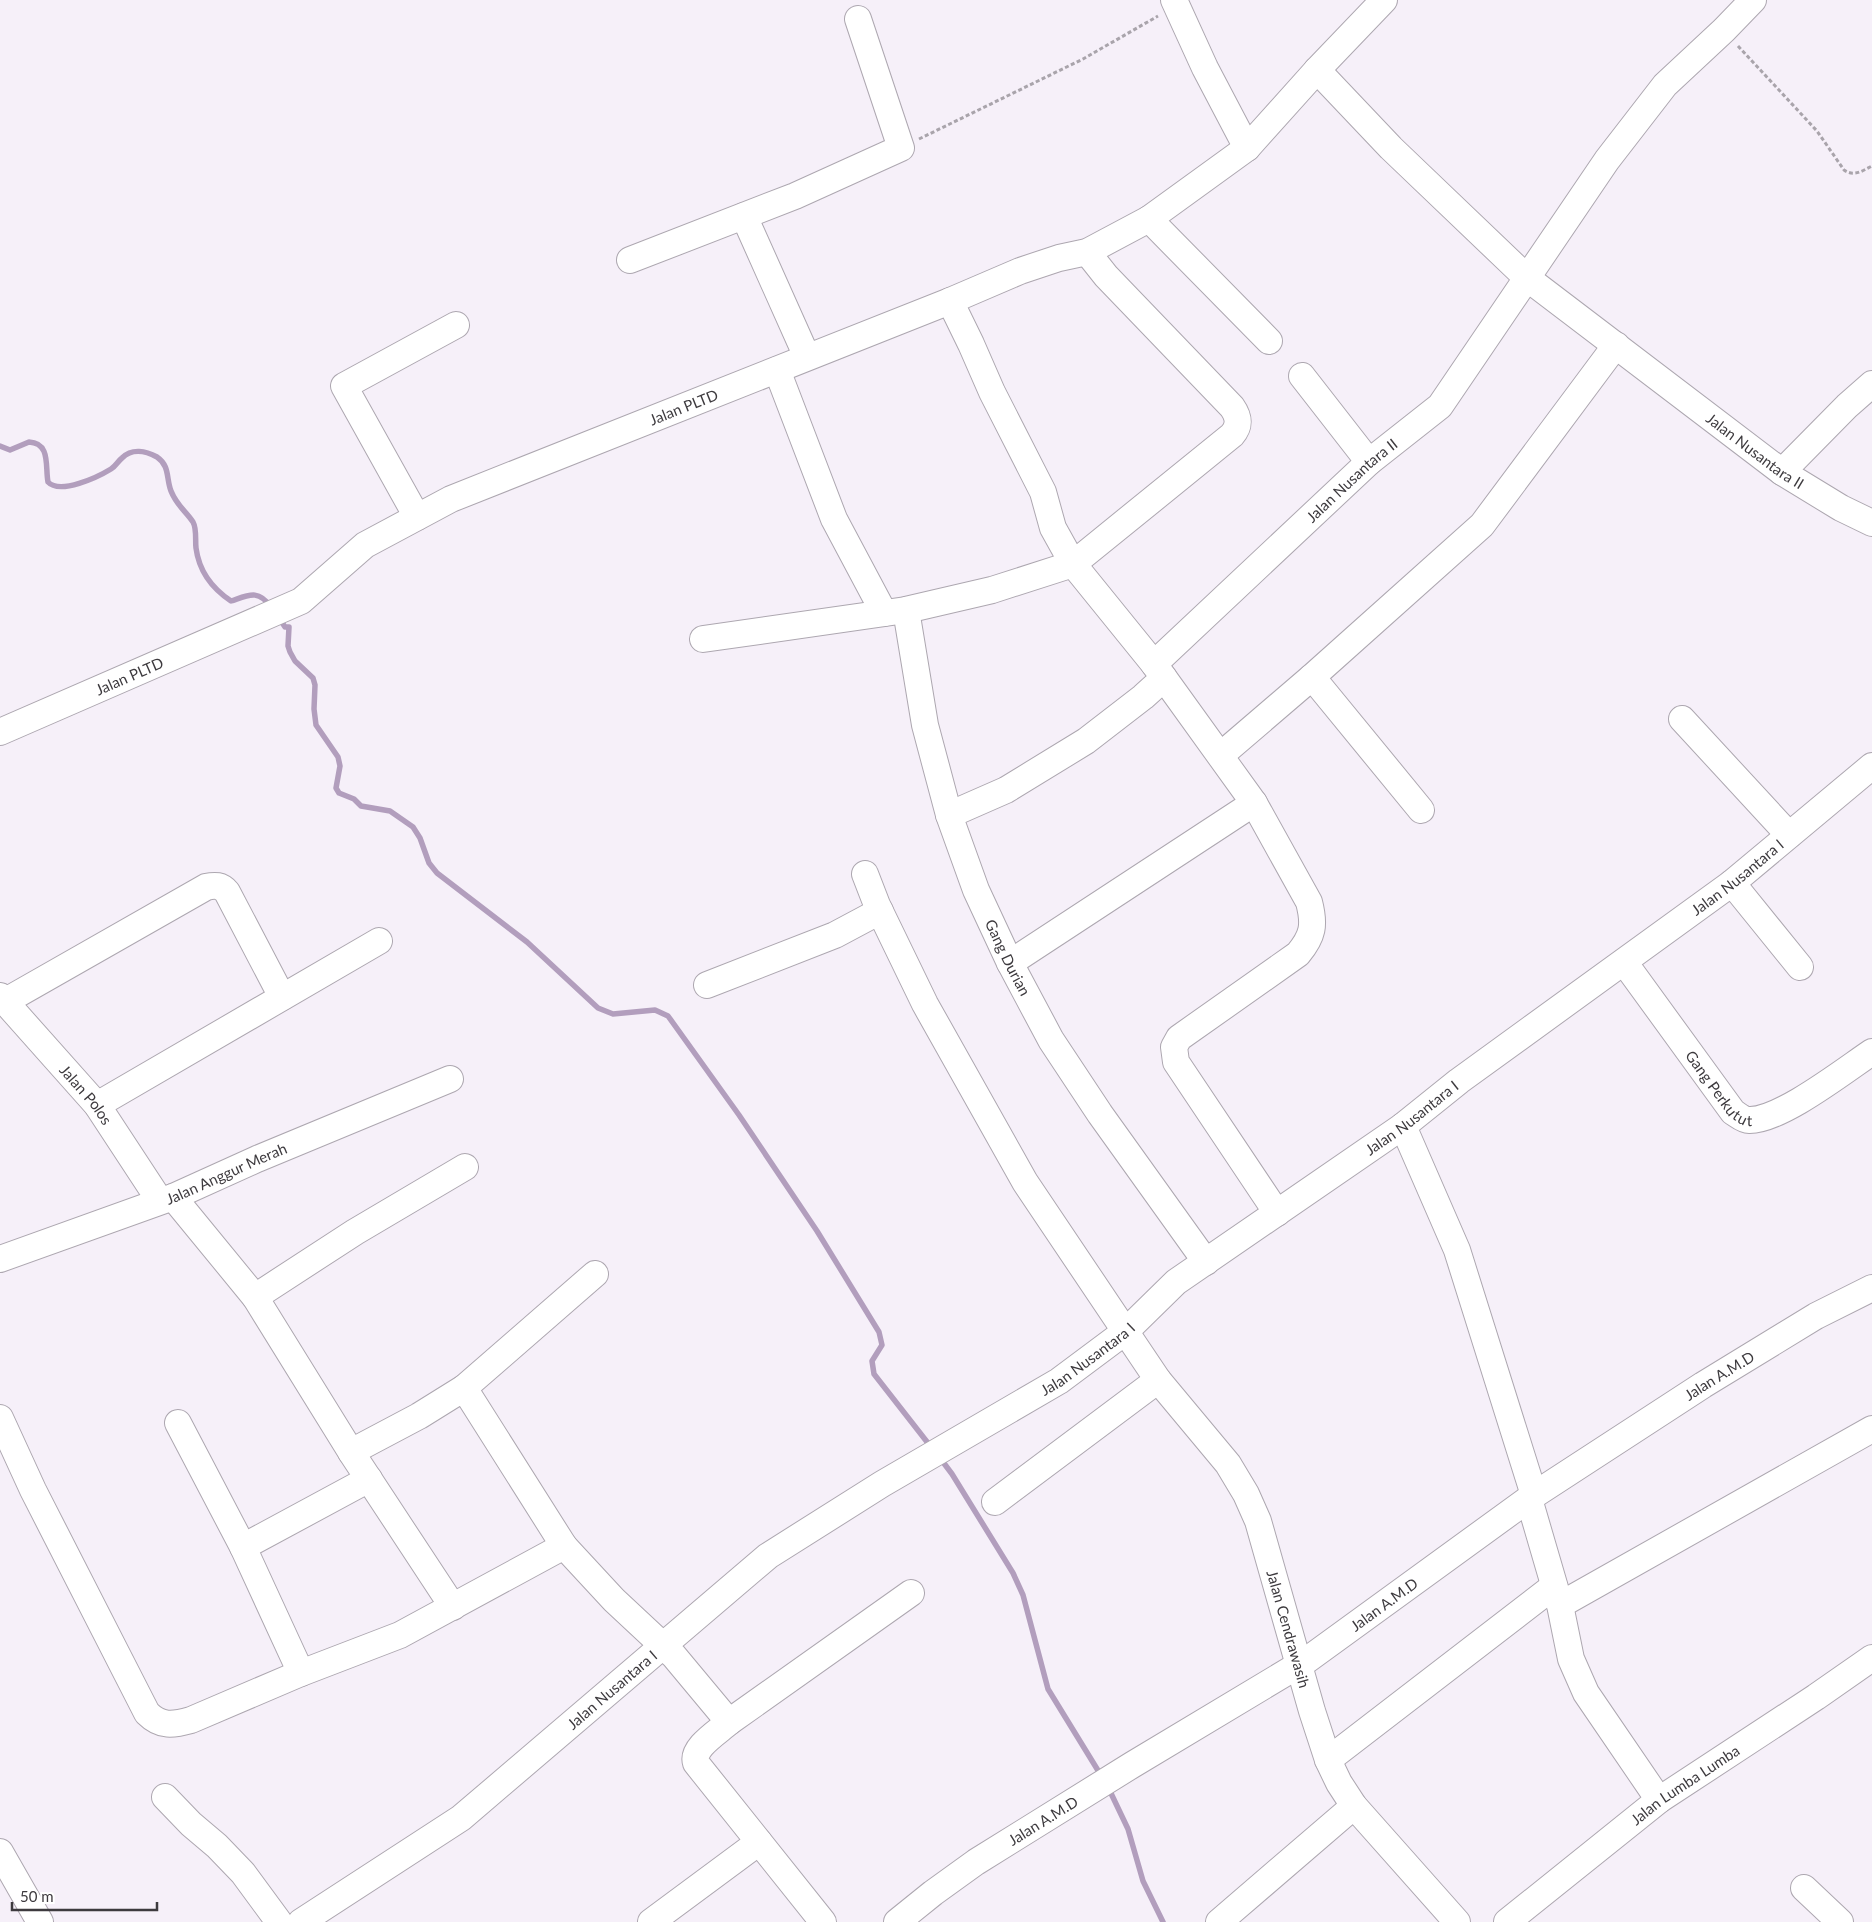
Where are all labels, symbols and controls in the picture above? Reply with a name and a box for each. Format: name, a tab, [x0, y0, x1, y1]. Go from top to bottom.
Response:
street label: Jalan PLTD	[647, 385, 720, 428]
street label: Jalan Nusantara II	[1703, 409, 1807, 492]
street label: Jalan Nusantara II	[1302, 434, 1401, 526]
street label: Jalan PLTD	[93, 653, 166, 698]
street label: Jalan Nusantara I	[1688, 835, 1787, 919]
street label: Gang Durian	[982, 916, 1035, 999]
street label: Gang Perkutut	[1682, 1047, 1753, 1129]
street label: Jalan Polos	[56, 1061, 116, 1128]
street label: Jalan Nusantara I	[1361, 1076, 1462, 1159]
street label: Jalan Anggur Merah	[163, 1139, 289, 1208]
street label: Jalan Nusantara I	[1037, 1319, 1138, 1399]
street label: Jalan A.M.D	[1681, 1347, 1757, 1404]
street label: Jalan Cendrawasih	[1263, 1568, 1314, 1690]
street label: Jalan A.M.D	[1347, 1574, 1421, 1635]
street label: Jalan Nusantara I	[563, 1646, 660, 1733]
street label: Jalan Lumba Lumba	[1627, 1741, 1743, 1828]
street label: Jalan A.M.D	[1005, 1792, 1081, 1849]
scale bar	[12, 1880, 158, 1912]
text: 50 m	[20, 1887, 54, 1905]

